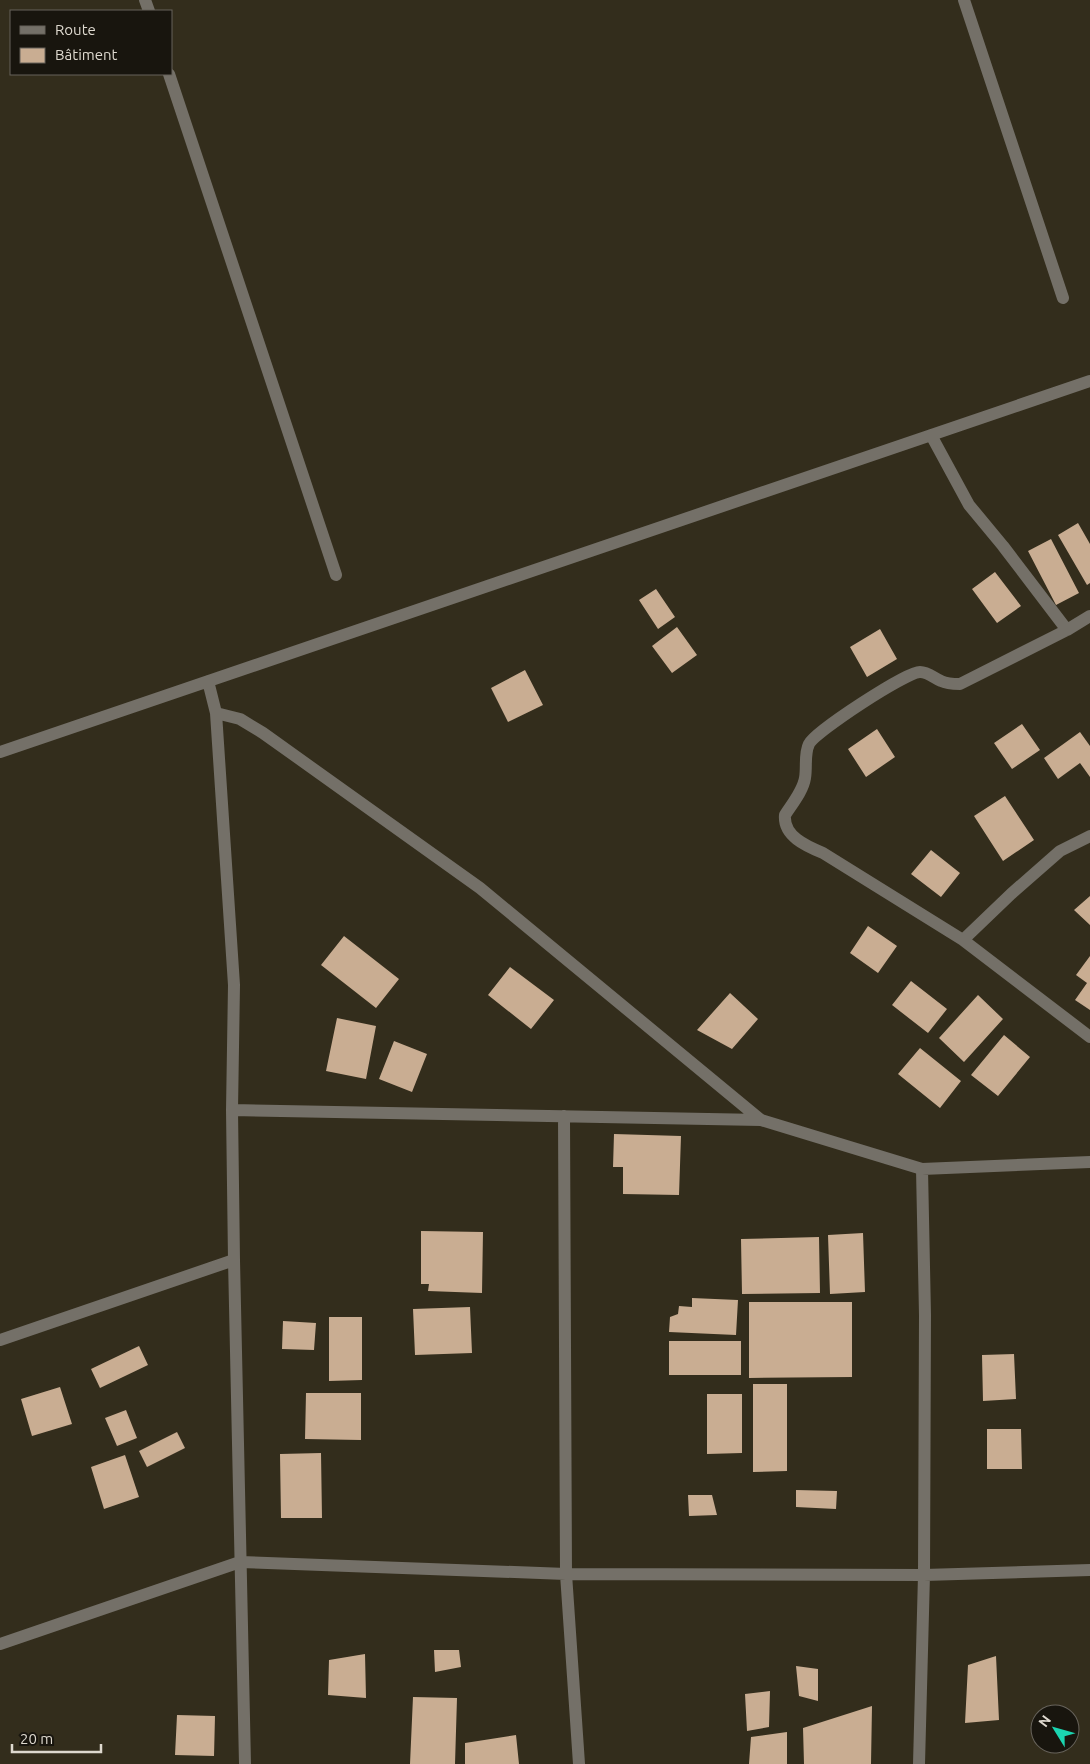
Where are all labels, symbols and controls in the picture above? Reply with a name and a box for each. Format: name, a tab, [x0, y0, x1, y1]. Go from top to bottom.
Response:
legend	[10, 10, 172, 75]
text: Route	[55, 21, 96, 38]
text: Bâtiment	[55, 46, 118, 63]
north arrow	[1030, 1704, 1080, 1754]
text: N	[1035, 1712, 1054, 1730]
scale bar	[12, 1722, 101, 1754]
text: 20 m	[20, 1730, 53, 1747]

